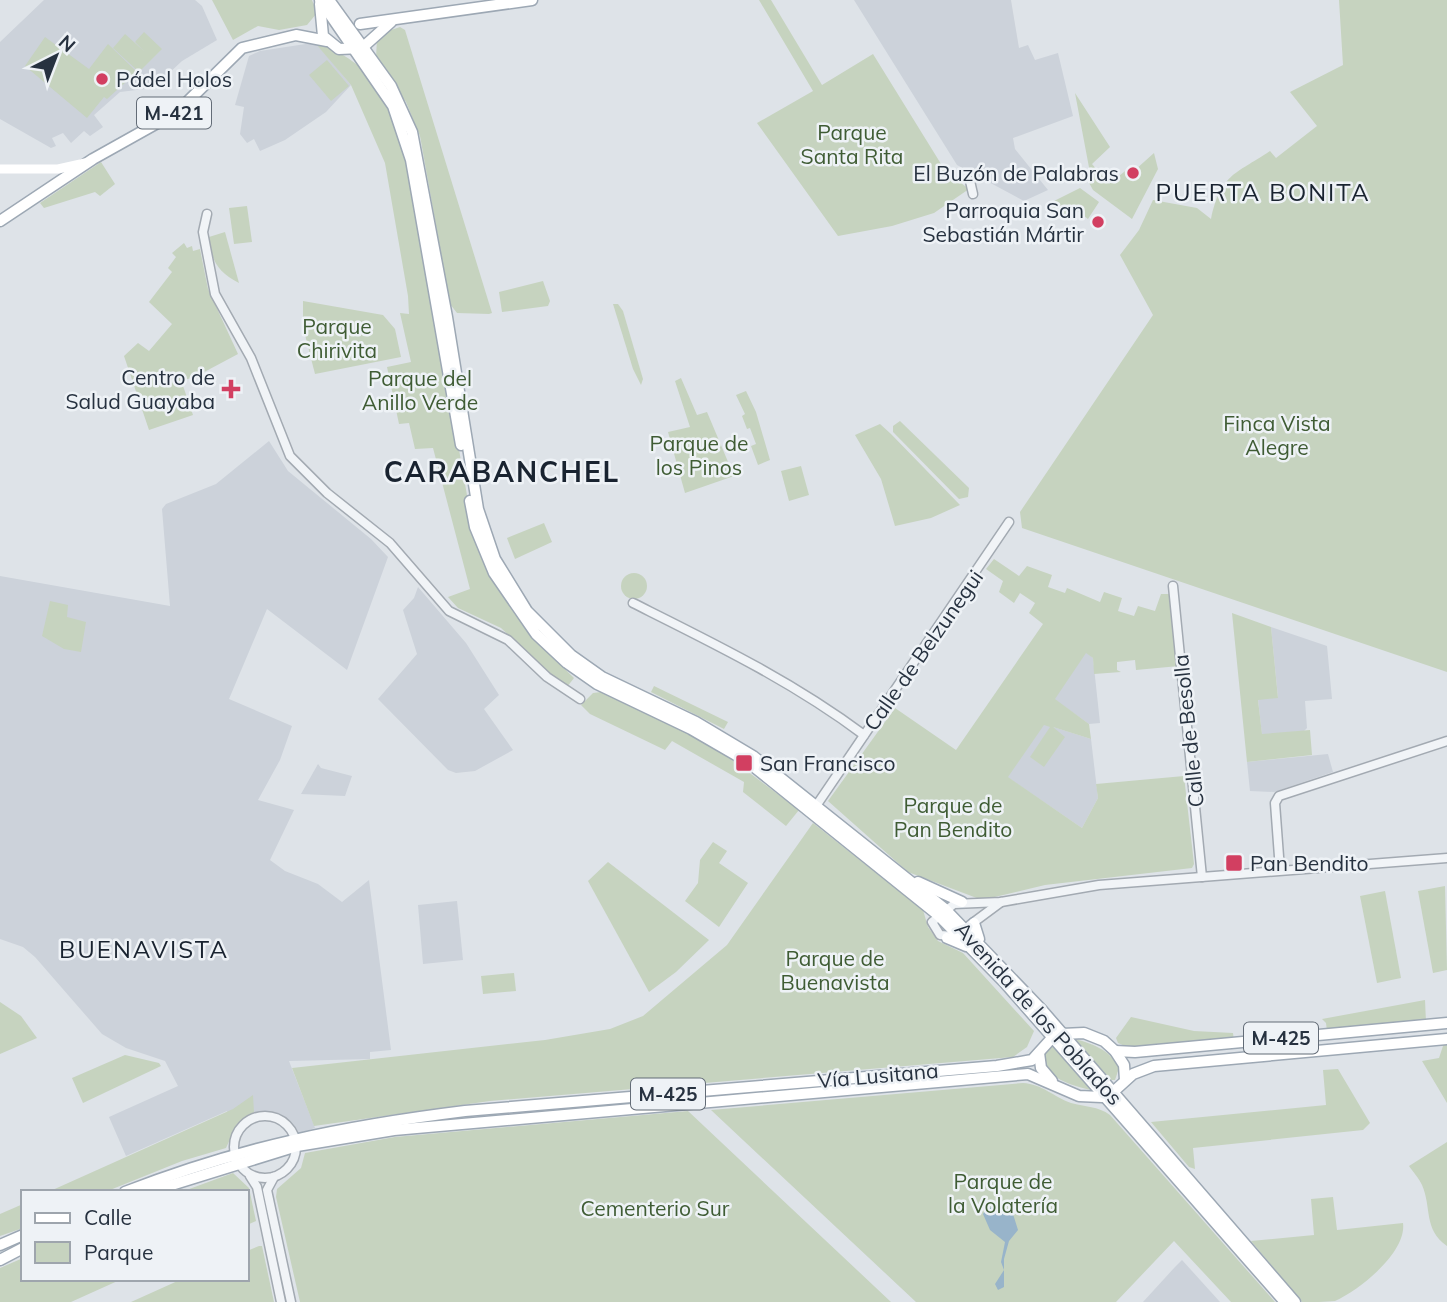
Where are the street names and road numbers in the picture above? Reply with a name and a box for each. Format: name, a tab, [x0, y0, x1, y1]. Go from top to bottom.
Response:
road number: M-421	[137, 97, 211, 128]
street label: Calle de Belzunegui	[858, 565, 988, 735]
street label: Calle de Besolla	[1167, 653, 1209, 809]
street label: Avenida de los Poblados	[950, 916, 1128, 1110]
road number: M-425	[1244, 1022, 1318, 1054]
street label: Vía Lusitana	[816, 1057, 940, 1093]
road number: M-425	[631, 1078, 705, 1110]

